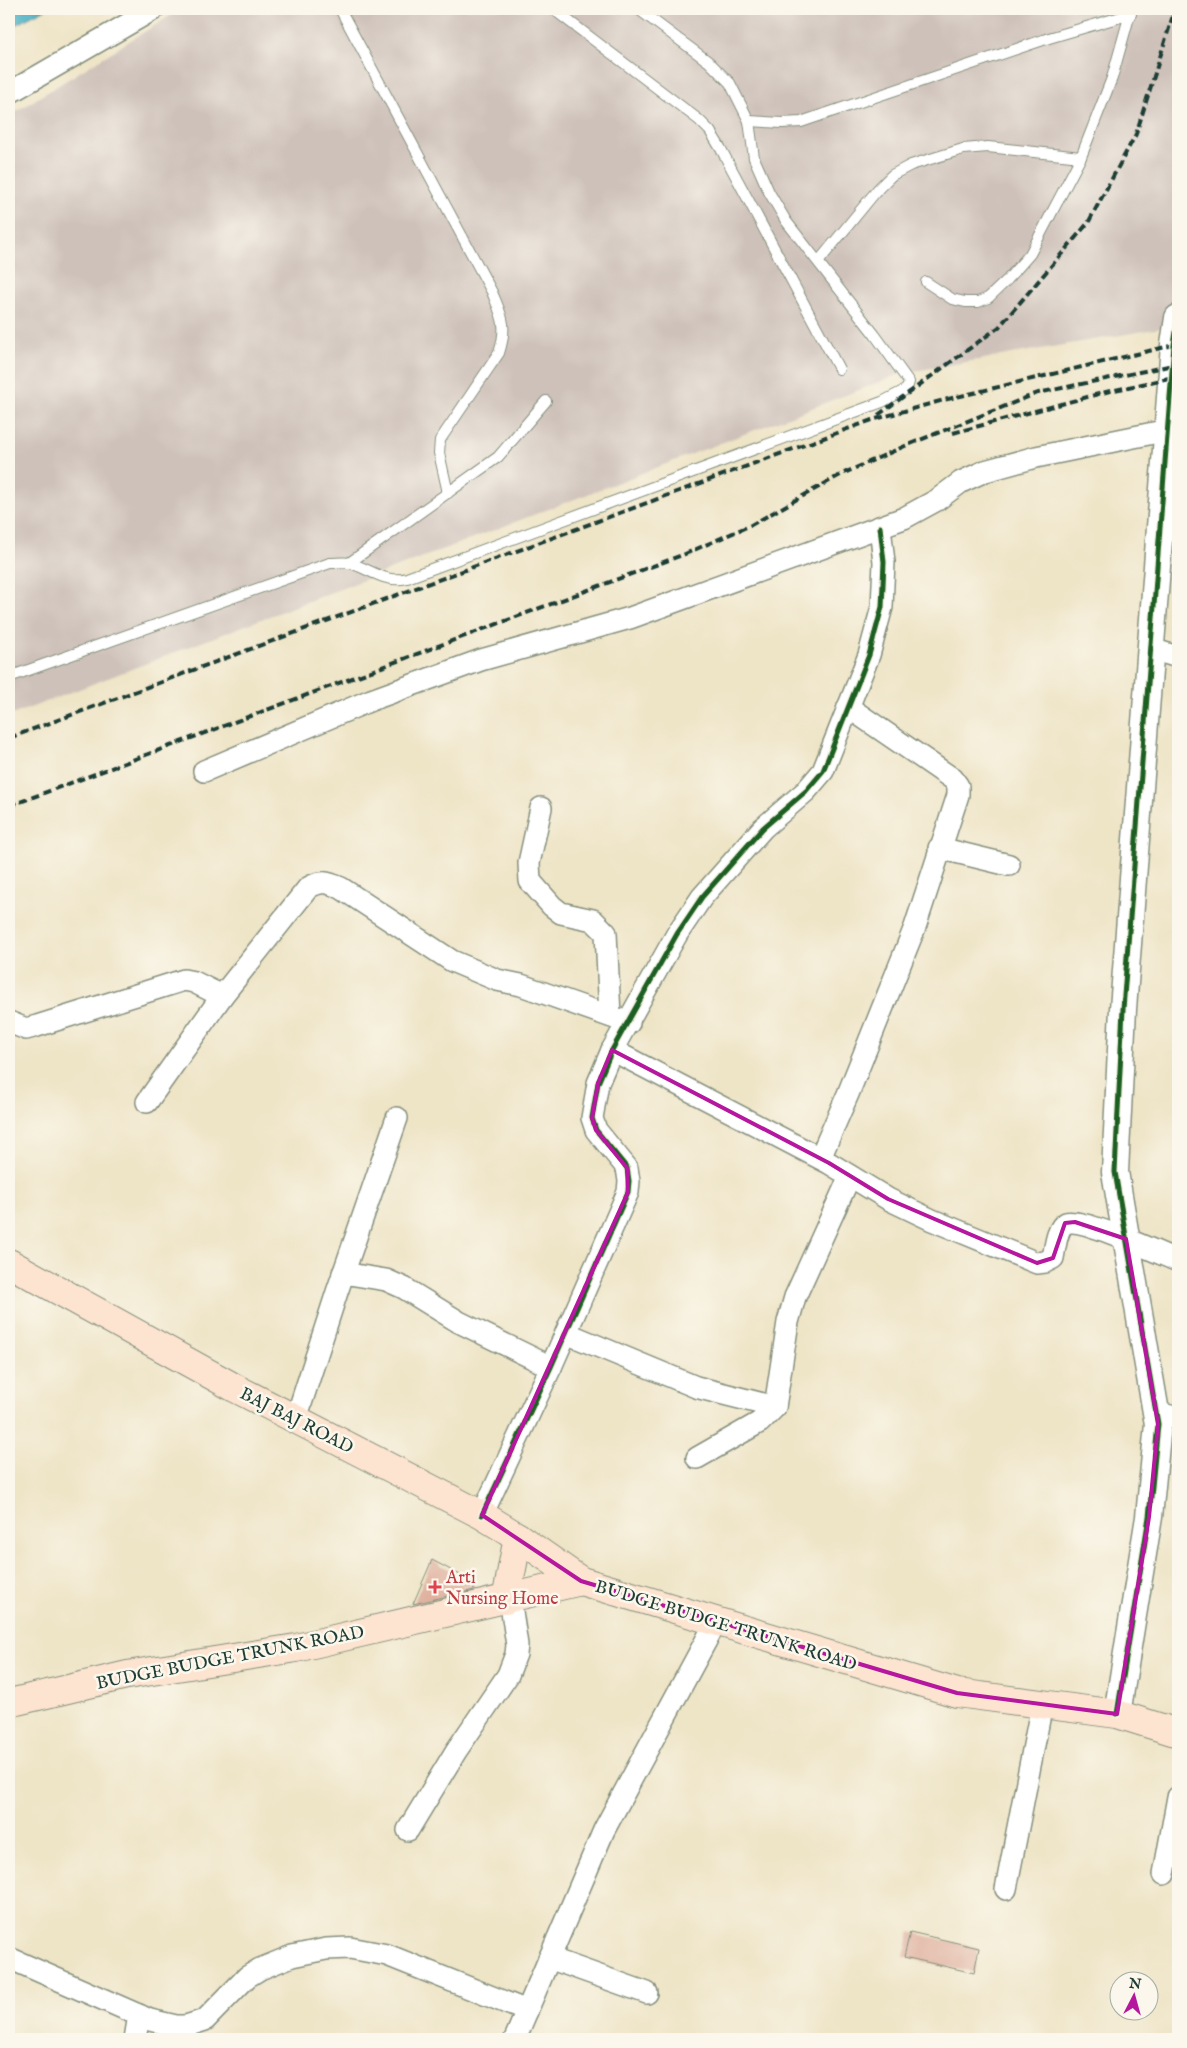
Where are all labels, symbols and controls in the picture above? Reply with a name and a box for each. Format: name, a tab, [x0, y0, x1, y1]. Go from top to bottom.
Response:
street label: BAJ BAJ ROAD	[236, 1383, 357, 1460]
place label: Arti Nursing Home	[445, 1567, 558, 1611]
street label: BUDGE BUDGE TRUNK ROAD	[592, 1576, 859, 1677]
marker: Arti Nursing Home	[428, 1580, 442, 1594]
street label: BUDGE BUDGE TRUNK ROAD	[94, 1621, 366, 1696]
north arrow	[1110, 1970, 1160, 2020]
text: N	[1127, 1974, 1142, 1994]

